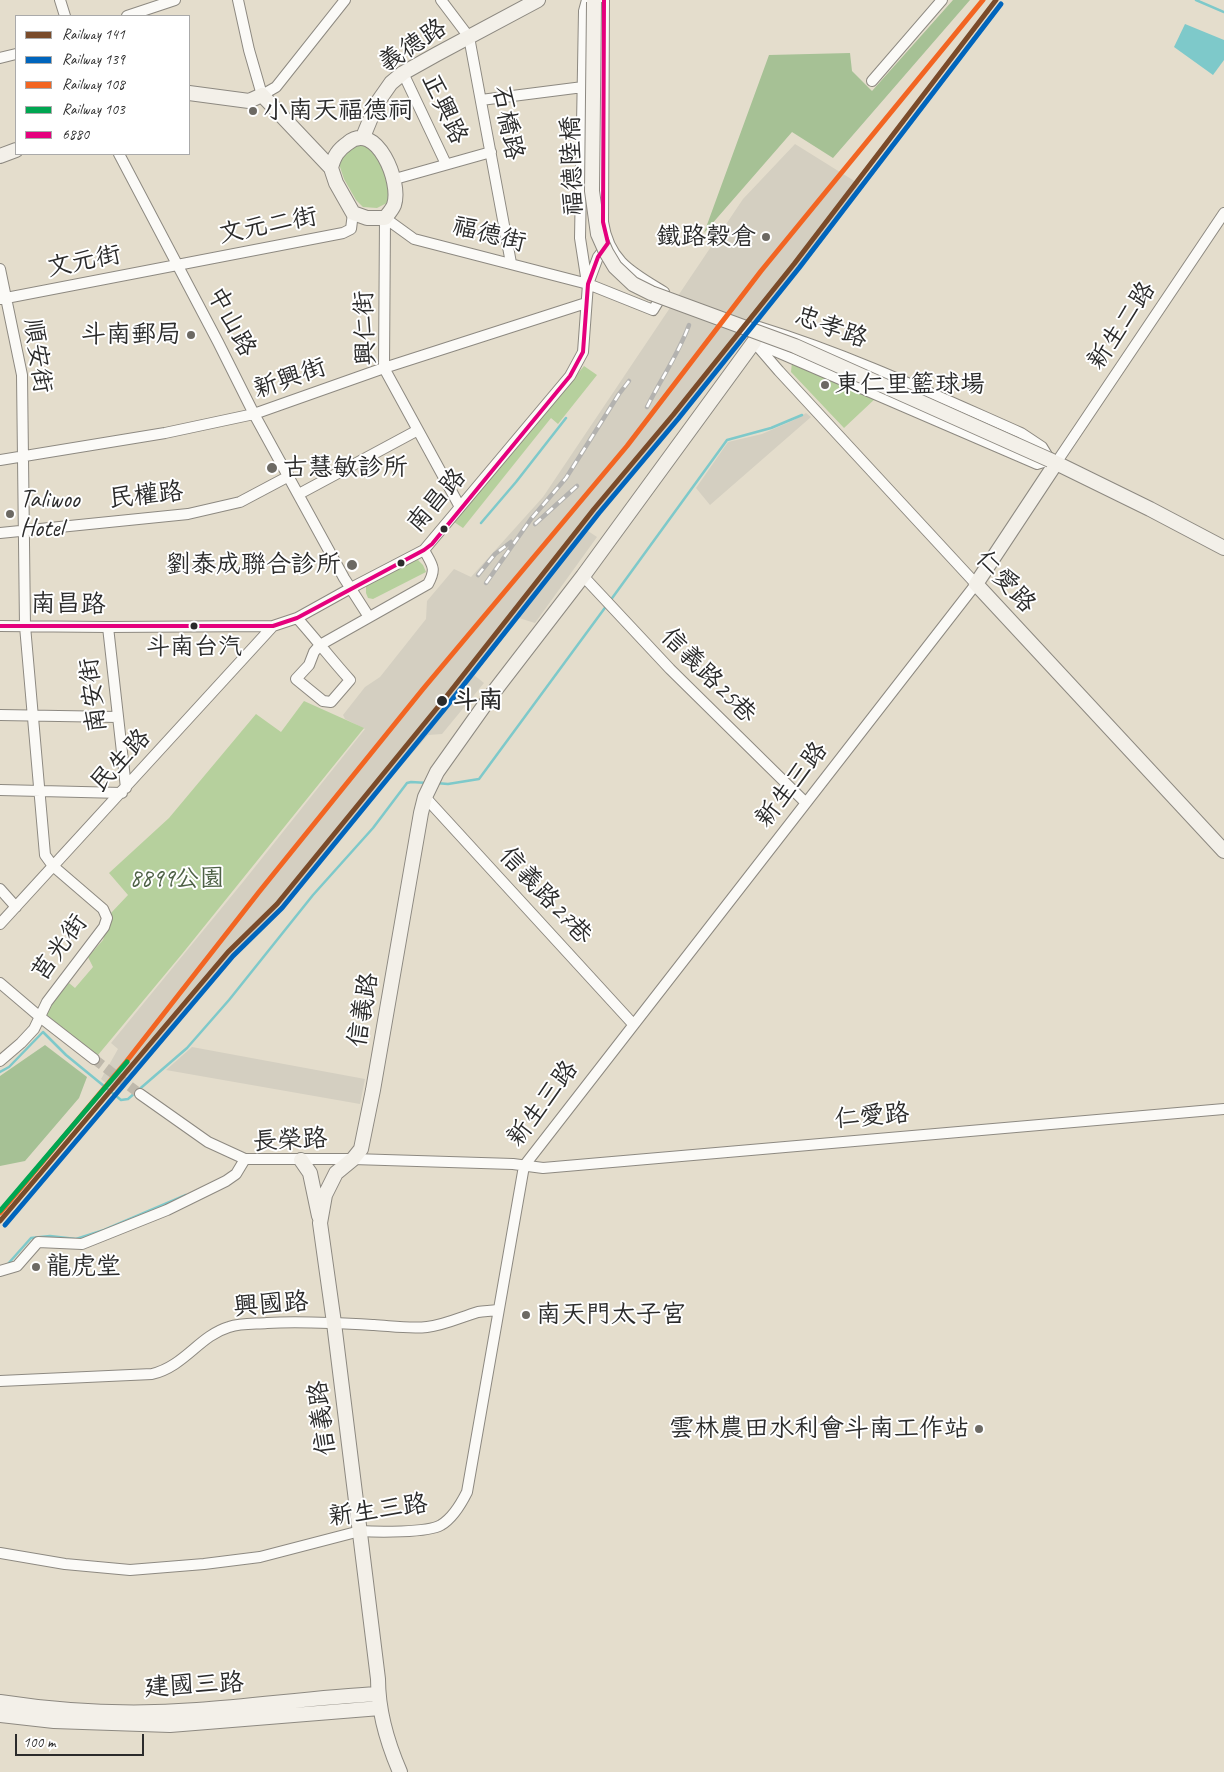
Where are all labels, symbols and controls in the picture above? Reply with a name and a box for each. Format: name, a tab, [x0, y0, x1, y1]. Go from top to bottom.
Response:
street label: 義德路	[373, 13, 453, 79]
legend	[15, 15, 190, 155]
text: Railway 141	[62, 25, 125, 44]
text: Railway 139	[62, 50, 125, 69]
street label: 正興路	[415, 69, 473, 149]
text: Railway 108	[62, 75, 125, 94]
street label: 石橋路	[485, 83, 529, 163]
place label: 小南天福德祠	[263, 96, 413, 126]
text: Railway 103	[62, 100, 125, 119]
marker: 小南天福德祠	[247, 105, 259, 117]
street label: 福德陸橋	[556, 116, 590, 216]
text: 6880	[62, 125, 89, 144]
street label: 文元二街	[216, 202, 320, 250]
street label: 福德街	[449, 211, 529, 259]
place label: 鐵路穀倉	[656, 222, 756, 252]
marker: 鐵路穀倉	[760, 231, 772, 243]
street label: 文元街	[44, 240, 124, 284]
street label: 新生二路	[1082, 276, 1162, 376]
street label: 中山路	[200, 282, 262, 362]
street label: 興仁街	[350, 290, 382, 366]
street label: 忠孝路	[791, 301, 871, 355]
street label: 順安街	[17, 317, 57, 395]
place label: 斗南郵局	[81, 320, 181, 350]
marker: 斗南郵局	[185, 329, 197, 341]
street label: 新興街	[250, 353, 330, 405]
place label: 東仁里籃球場	[835, 370, 985, 400]
marker: 東仁里籃球場	[819, 379, 831, 391]
place label: 古慧敏診所	[283, 453, 408, 483]
marker: 古慧敏診所	[265, 461, 279, 475]
street label: 南昌路	[401, 463, 473, 539]
street label: 民權路	[107, 477, 185, 515]
place label: Taliwoo Hotel	[20, 485, 80, 544]
marker: Taliwoo Hotel	[4, 508, 16, 520]
unlabelled marker	[439, 524, 449, 534]
street label: 仁愛路	[968, 544, 1042, 620]
place label: 劉泰成聯合診所	[166, 550, 341, 580]
marker: 劉泰成聯合診所	[345, 558, 359, 572]
unlabelled marker	[396, 558, 406, 568]
street label: 南昌路	[30, 589, 106, 621]
marker: 斗南台汽	[189, 621, 199, 631]
street label: 信義路25巷	[654, 622, 762, 730]
place label: 斗南台汽	[146, 634, 242, 662]
street label: 南安街	[75, 656, 113, 734]
place label: 斗南	[453, 686, 503, 716]
marker: 斗南	[435, 694, 449, 708]
street label: 民生路	[84, 723, 158, 799]
street label: 新生三路	[749, 736, 835, 834]
street label: 信義路27巷	[492, 841, 598, 951]
park label: 8899公園	[130, 864, 224, 894]
street label: 莒光街	[26, 909, 94, 987]
street label: 信義路	[343, 970, 385, 1050]
street label: 新生三路	[501, 1055, 585, 1153]
street label: 仁愛路	[833, 1099, 911, 1135]
street label: 長榮路	[252, 1124, 328, 1158]
place label: 龍虎堂	[46, 1252, 121, 1282]
marker: 龍虎堂	[30, 1261, 42, 1273]
street label: 興國路	[233, 1287, 309, 1323]
place label: 南天門太子宮	[536, 1300, 686, 1330]
marker: 南天門太子宮	[520, 1309, 532, 1321]
street label: 信義路	[304, 1379, 342, 1457]
place label: 雲林農田水利會斗南工作站	[669, 1414, 969, 1444]
marker: 雲林農田水利會斗南工作站	[973, 1423, 985, 1435]
street label: 新生三路	[326, 1489, 430, 1533]
street label: 建國三路	[143, 1668, 245, 1704]
scale bar	[18, 1724, 146, 1756]
text: 100 m	[23, 1733, 55, 1752]

